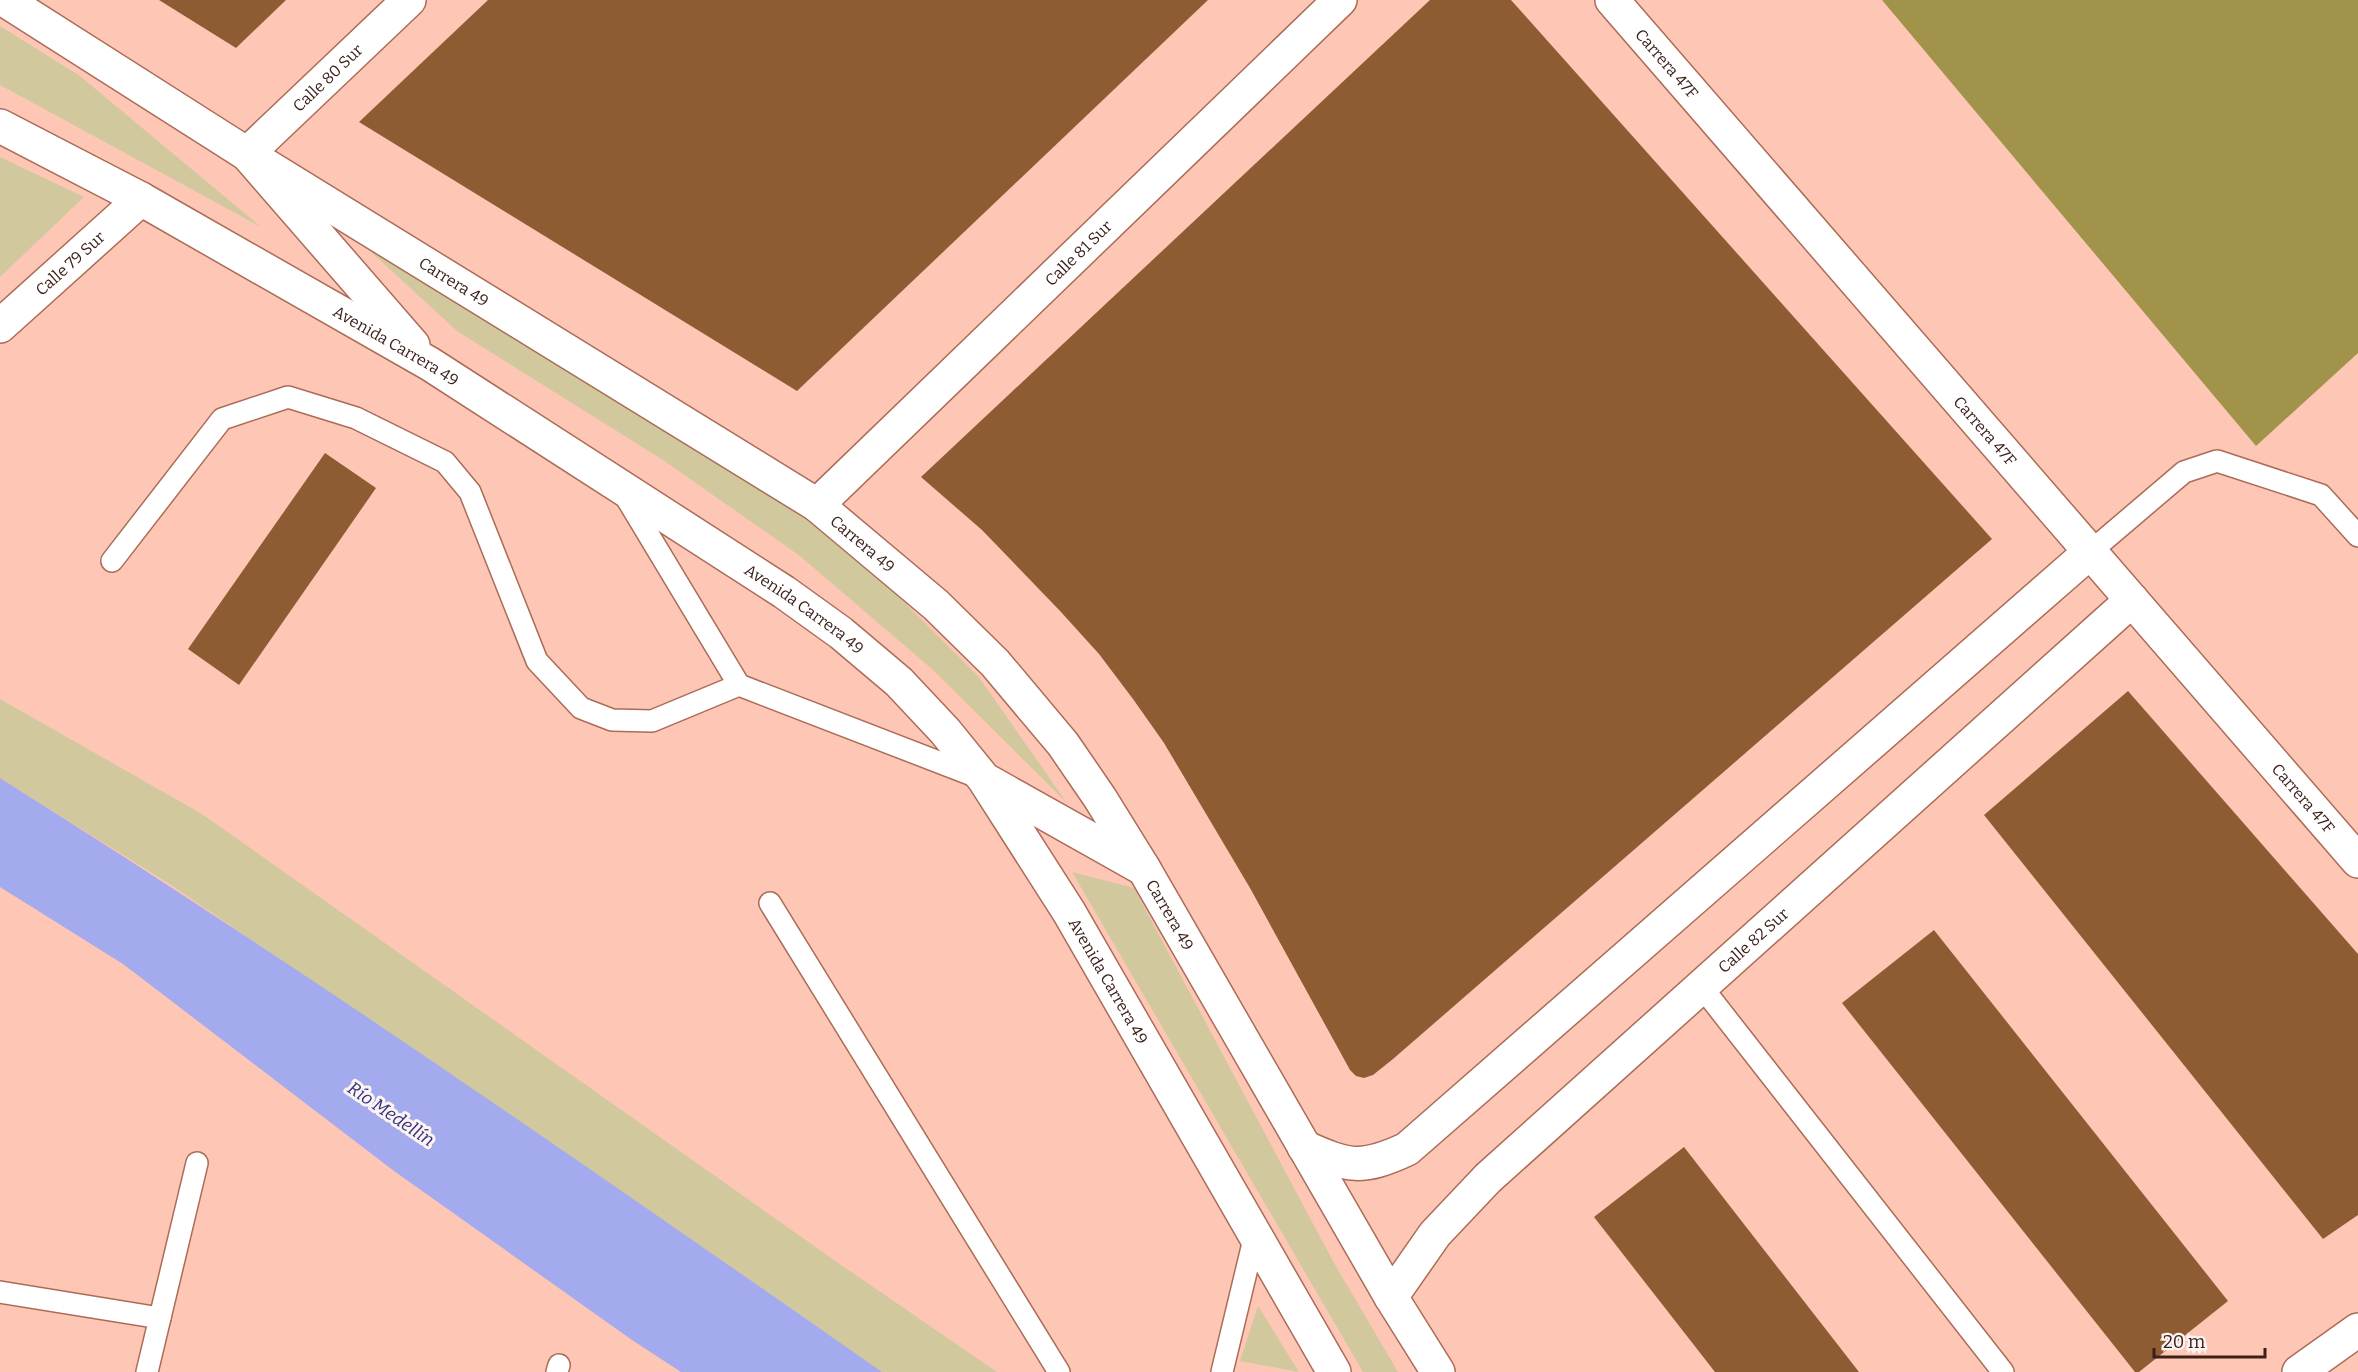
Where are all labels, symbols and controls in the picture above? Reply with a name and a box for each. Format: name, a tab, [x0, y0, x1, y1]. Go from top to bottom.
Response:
street label: Carrera 47F	[1631, 25, 1702, 102]
street label: Calle 80 Sur	[289, 40, 367, 116]
street label: Calle 81 Sur	[1041, 217, 1116, 290]
street label: Calle 79 Sur	[32, 227, 109, 300]
street label: Carrera 49	[415, 253, 492, 311]
street label: Avenida Carrera 49	[330, 302, 462, 390]
street label: Carrera 47F	[1950, 392, 2020, 470]
street label: Carrera 49	[826, 511, 899, 576]
street label: Avenida Carrera 49	[741, 560, 868, 658]
street label: Carrera 47F	[2268, 760, 2338, 837]
street label: Carrera 49	[1142, 876, 1198, 954]
street label: Calle 82 Sur	[1714, 904, 1792, 977]
street label: Avenida Carrera 49	[1064, 915, 1152, 1047]
water label: Río Medellín	[344, 1077, 438, 1151]
scale bar	[2154, 1321, 2265, 1359]
text: 20 m	[2163, 1331, 2205, 1353]

